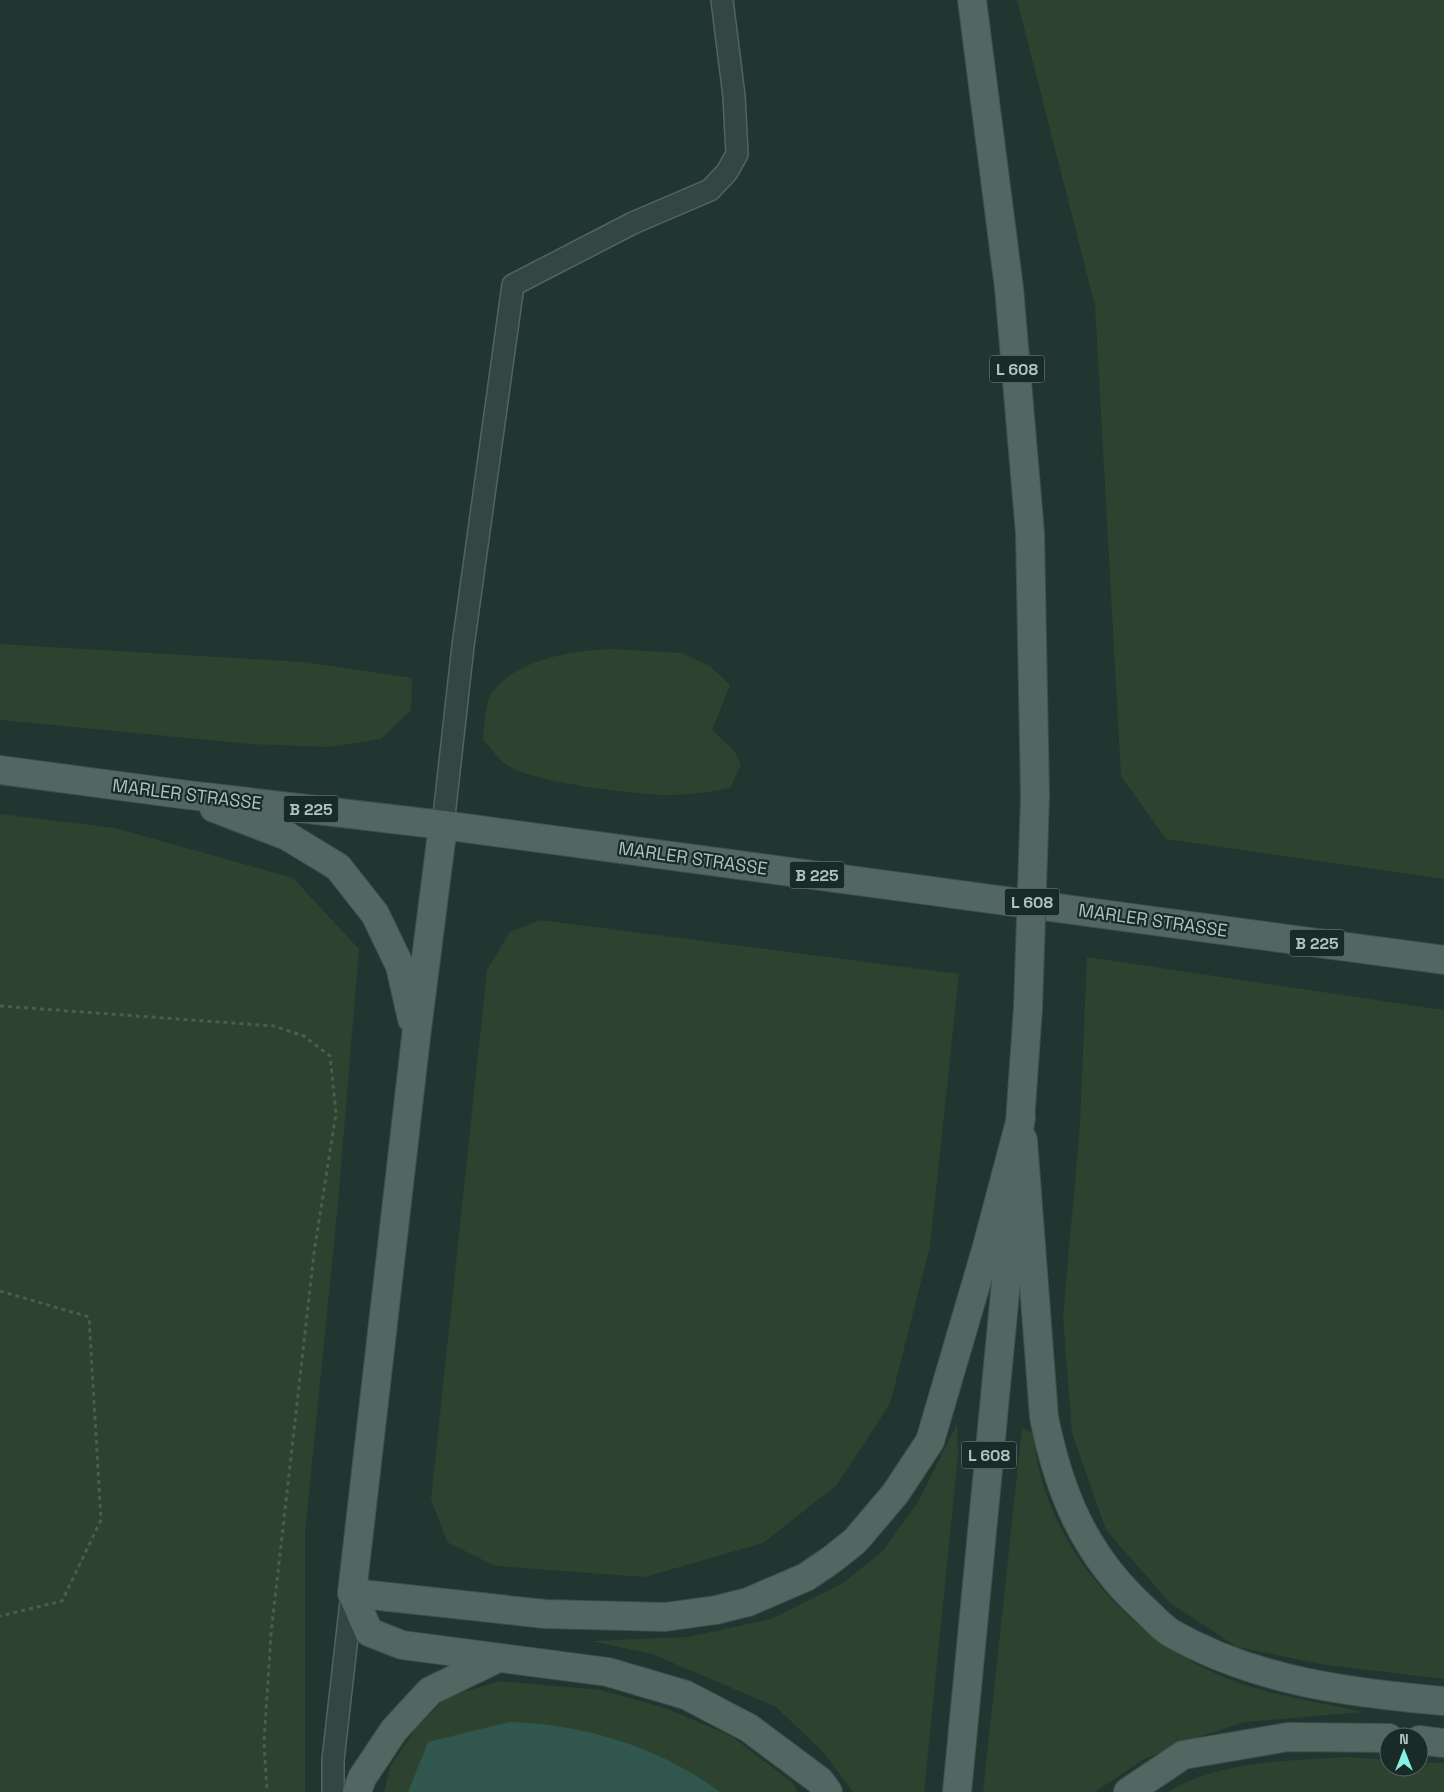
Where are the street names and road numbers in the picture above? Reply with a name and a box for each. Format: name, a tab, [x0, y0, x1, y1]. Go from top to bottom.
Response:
road number: L 608	[990, 356, 1044, 382]
street label: MARLER STRASSE	[111, 773, 263, 815]
road number: B 225	[284, 796, 338, 822]
street label: MARLER STRASSE	[617, 836, 769, 880]
road number: B 225	[790, 862, 844, 888]
road number: L 608	[1004, 889, 1060, 916]
street label: MARLER STRASSE	[1077, 898, 1229, 942]
road number: B 225	[1290, 930, 1344, 956]
road number: L 608	[962, 1442, 1016, 1468]

